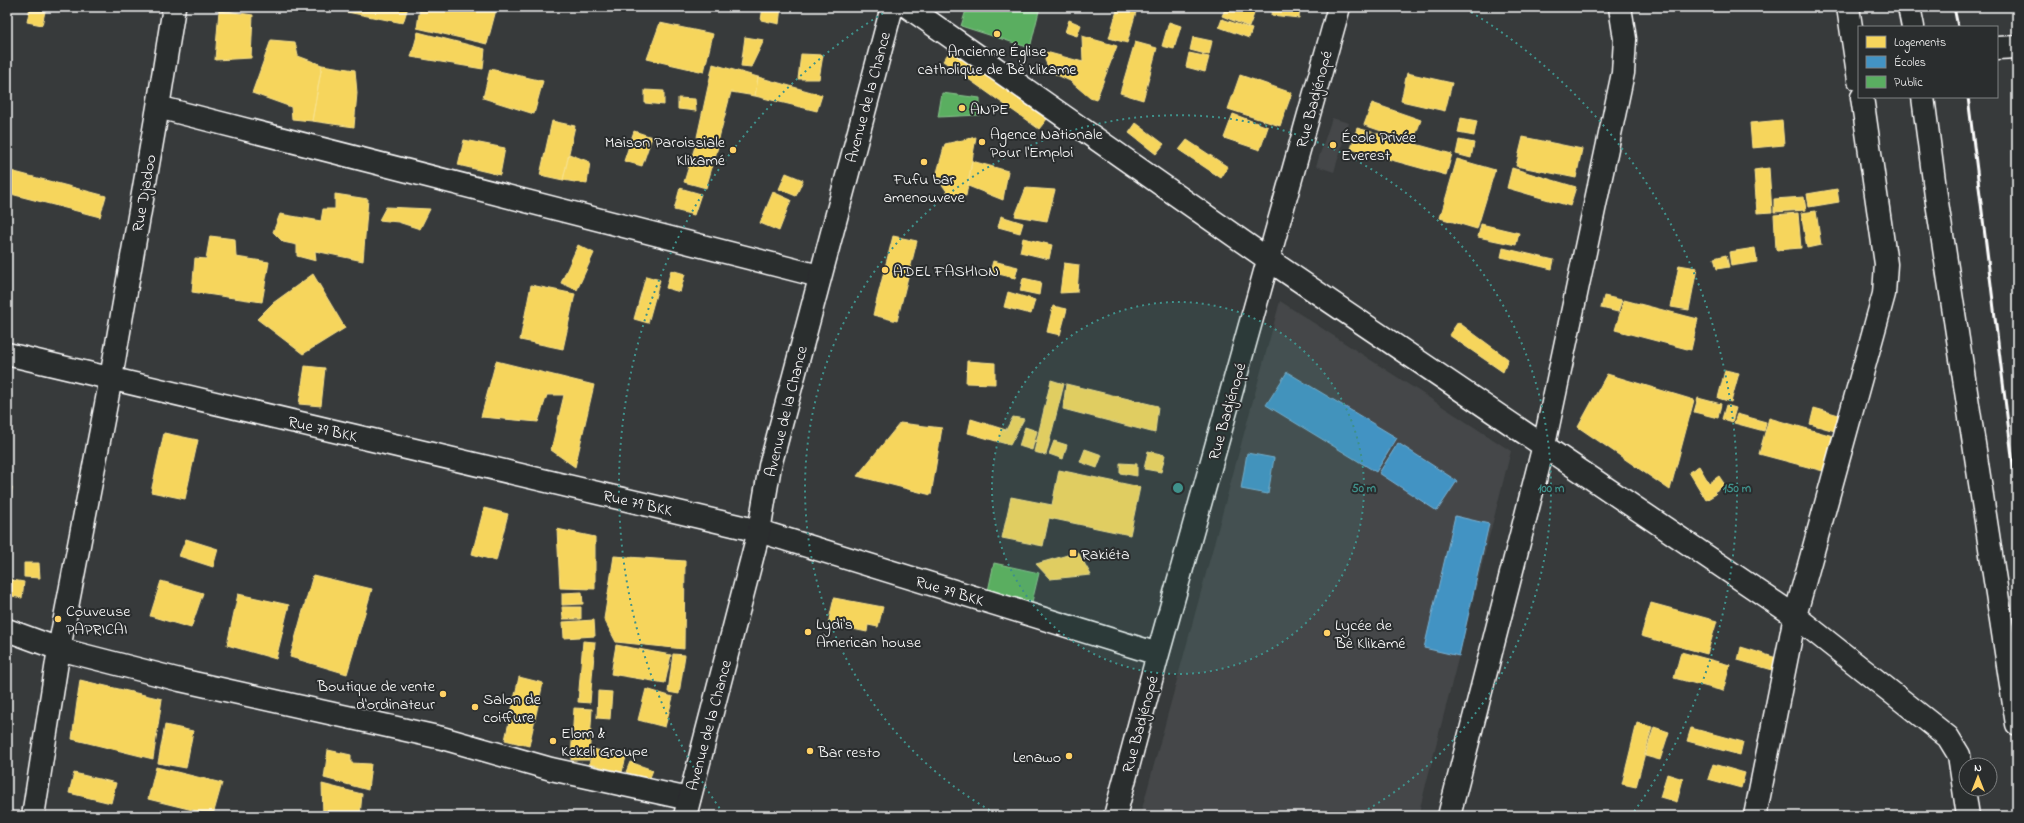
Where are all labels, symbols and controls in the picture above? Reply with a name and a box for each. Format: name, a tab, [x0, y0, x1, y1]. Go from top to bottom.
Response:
legend	[1858, 26, 1998, 98]
street label: Avenue de la Chance	[840, 29, 898, 166]
marker: Ancienne Église catholique de Bè klikame	[992, 29, 1002, 39]
text: Logements	[1894, 34, 1946, 53]
place label: Ancienne Église catholique de Bè klikame	[918, 40, 1077, 82]
street label: Rue Badjénopé	[1290, 47, 1340, 151]
text: Écoles	[1894, 54, 1926, 72]
text: Public	[1894, 74, 1923, 92]
place label: ANPE	[970, 98, 1009, 122]
marker: ANPE	[957, 103, 967, 113]
place label: Agence Nationale Pour l'Emploi	[990, 123, 1104, 165]
place label: École Privée Everest	[1341, 126, 1417, 168]
place label: Maison Paroissiale Klikamé	[605, 131, 726, 173]
marker: Agence Nationale Pour l'Emploi	[977, 137, 987, 147]
marker: École Privée Everest	[1328, 140, 1338, 150]
marker: Maison Paroissiale Klikamé	[728, 145, 738, 155]
street label: Rue Djadoo	[126, 153, 164, 234]
marker: Fufu bar amenouveve	[919, 157, 929, 167]
place label: Fufu bar amenouveve	[883, 168, 965, 210]
place label: ADEL FASHION	[893, 260, 999, 284]
marker: ADEL FASHION	[880, 265, 890, 275]
street label: Avenue de la Chance	[759, 343, 815, 480]
street label: Rue Badjénopé	[1203, 359, 1253, 463]
street label: Rue 79 BKK	[285, 410, 360, 450]
text: 50 m	[1352, 480, 1377, 498]
text: 100 m	[1538, 480, 1565, 498]
text: 150 m	[1723, 480, 1752, 498]
centre of rings	[1171, 481, 1185, 495]
street label: Rue 79 BKK	[600, 484, 675, 524]
place label: Rakiéta	[1081, 543, 1130, 567]
marker: Rakiéta	[1068, 548, 1078, 558]
street label: Rue 79 BKK	[912, 570, 987, 614]
place label: Couveuse PAPRICAI	[66, 600, 131, 642]
place label: Lydi's American house	[816, 613, 922, 655]
marker: Couveuse PAPRICAI	[53, 614, 63, 624]
place label: Lycée de Bè Klikamé	[1334, 614, 1406, 656]
marker: Lydi's American house	[803, 627, 813, 637]
marker: Lycée de Bè Klikamé	[1322, 628, 1332, 638]
street label: Avenue de la Chance	[681, 657, 739, 794]
street label: Rue Badjénopé	[1116, 672, 1166, 776]
place label: Boutique de vente d'ordinateur	[316, 675, 436, 717]
place label: Salon de coiffure	[483, 688, 542, 730]
marker: Boutique de vente d'ordinateur	[438, 689, 448, 699]
marker: Salon de coiffure	[470, 702, 480, 712]
place label: Elom & Kekeli Groupe	[561, 722, 649, 764]
marker: Elom & Kekeli Groupe	[548, 736, 558, 746]
place label: Bar resto	[817, 741, 880, 765]
marker: Bar resto	[805, 746, 815, 756]
place label: Lenawo	[1013, 746, 1061, 770]
marker: Lenawo	[1064, 751, 1074, 761]
north arrow	[1958, 757, 1998, 797]
text: N	[1974, 760, 1982, 776]

